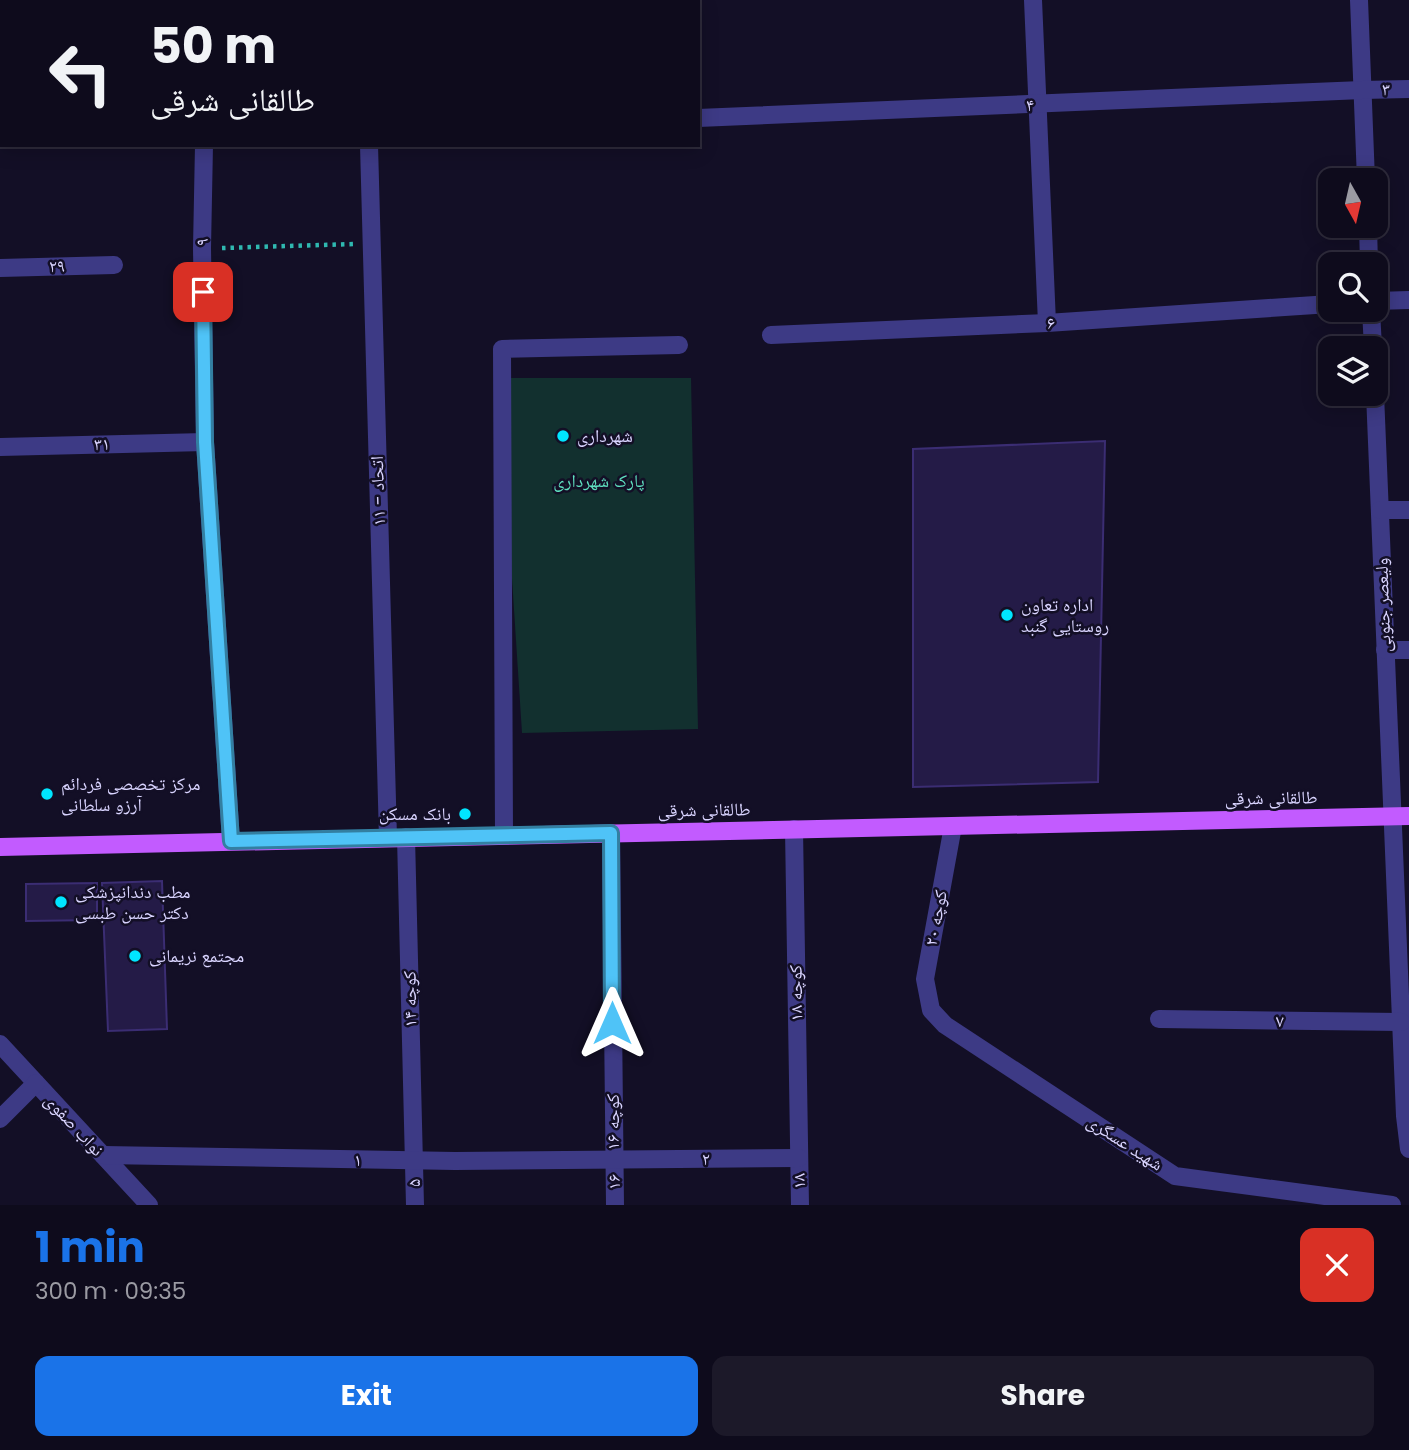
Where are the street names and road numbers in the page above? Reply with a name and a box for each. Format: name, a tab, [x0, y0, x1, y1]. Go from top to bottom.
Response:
street label: ۳	[1382, 76, 1390, 101]
street label: ۴	[1026, 92, 1034, 117]
street label: ۹	[189, 238, 214, 246]
street label: ۲۹	[49, 253, 65, 278]
street label: ۶	[1046, 310, 1056, 335]
street label: ۳۱	[94, 431, 110, 456]
street label: اتحاد - ۱۱	[364, 456, 391, 527]
street label: ولیعصر جنوبی	[1368, 557, 1397, 653]
street label: طالقانی شرقی	[1224, 784, 1318, 811]
street label: طالقانی شرقی	[657, 796, 751, 823]
street label: کوچه ۲۰	[918, 887, 953, 948]
street label: کوچه ۱۸	[783, 964, 808, 1021]
street label: کوچه ۱۴	[397, 970, 422, 1027]
street label: ۷	[1276, 1008, 1284, 1033]
street label: نواب صفوی	[39, 1088, 110, 1161]
street label: کوچه ۱۶	[600, 1093, 625, 1150]
street label: شهید عسگری	[1082, 1109, 1168, 1177]
street label: ۲	[702, 1146, 710, 1171]
street label: ۱	[354, 1147, 362, 1172]
street label: ۱۸	[786, 1173, 811, 1189]
street label: ۱۶	[601, 1174, 626, 1191]
street label: ۵	[401, 1179, 426, 1187]

